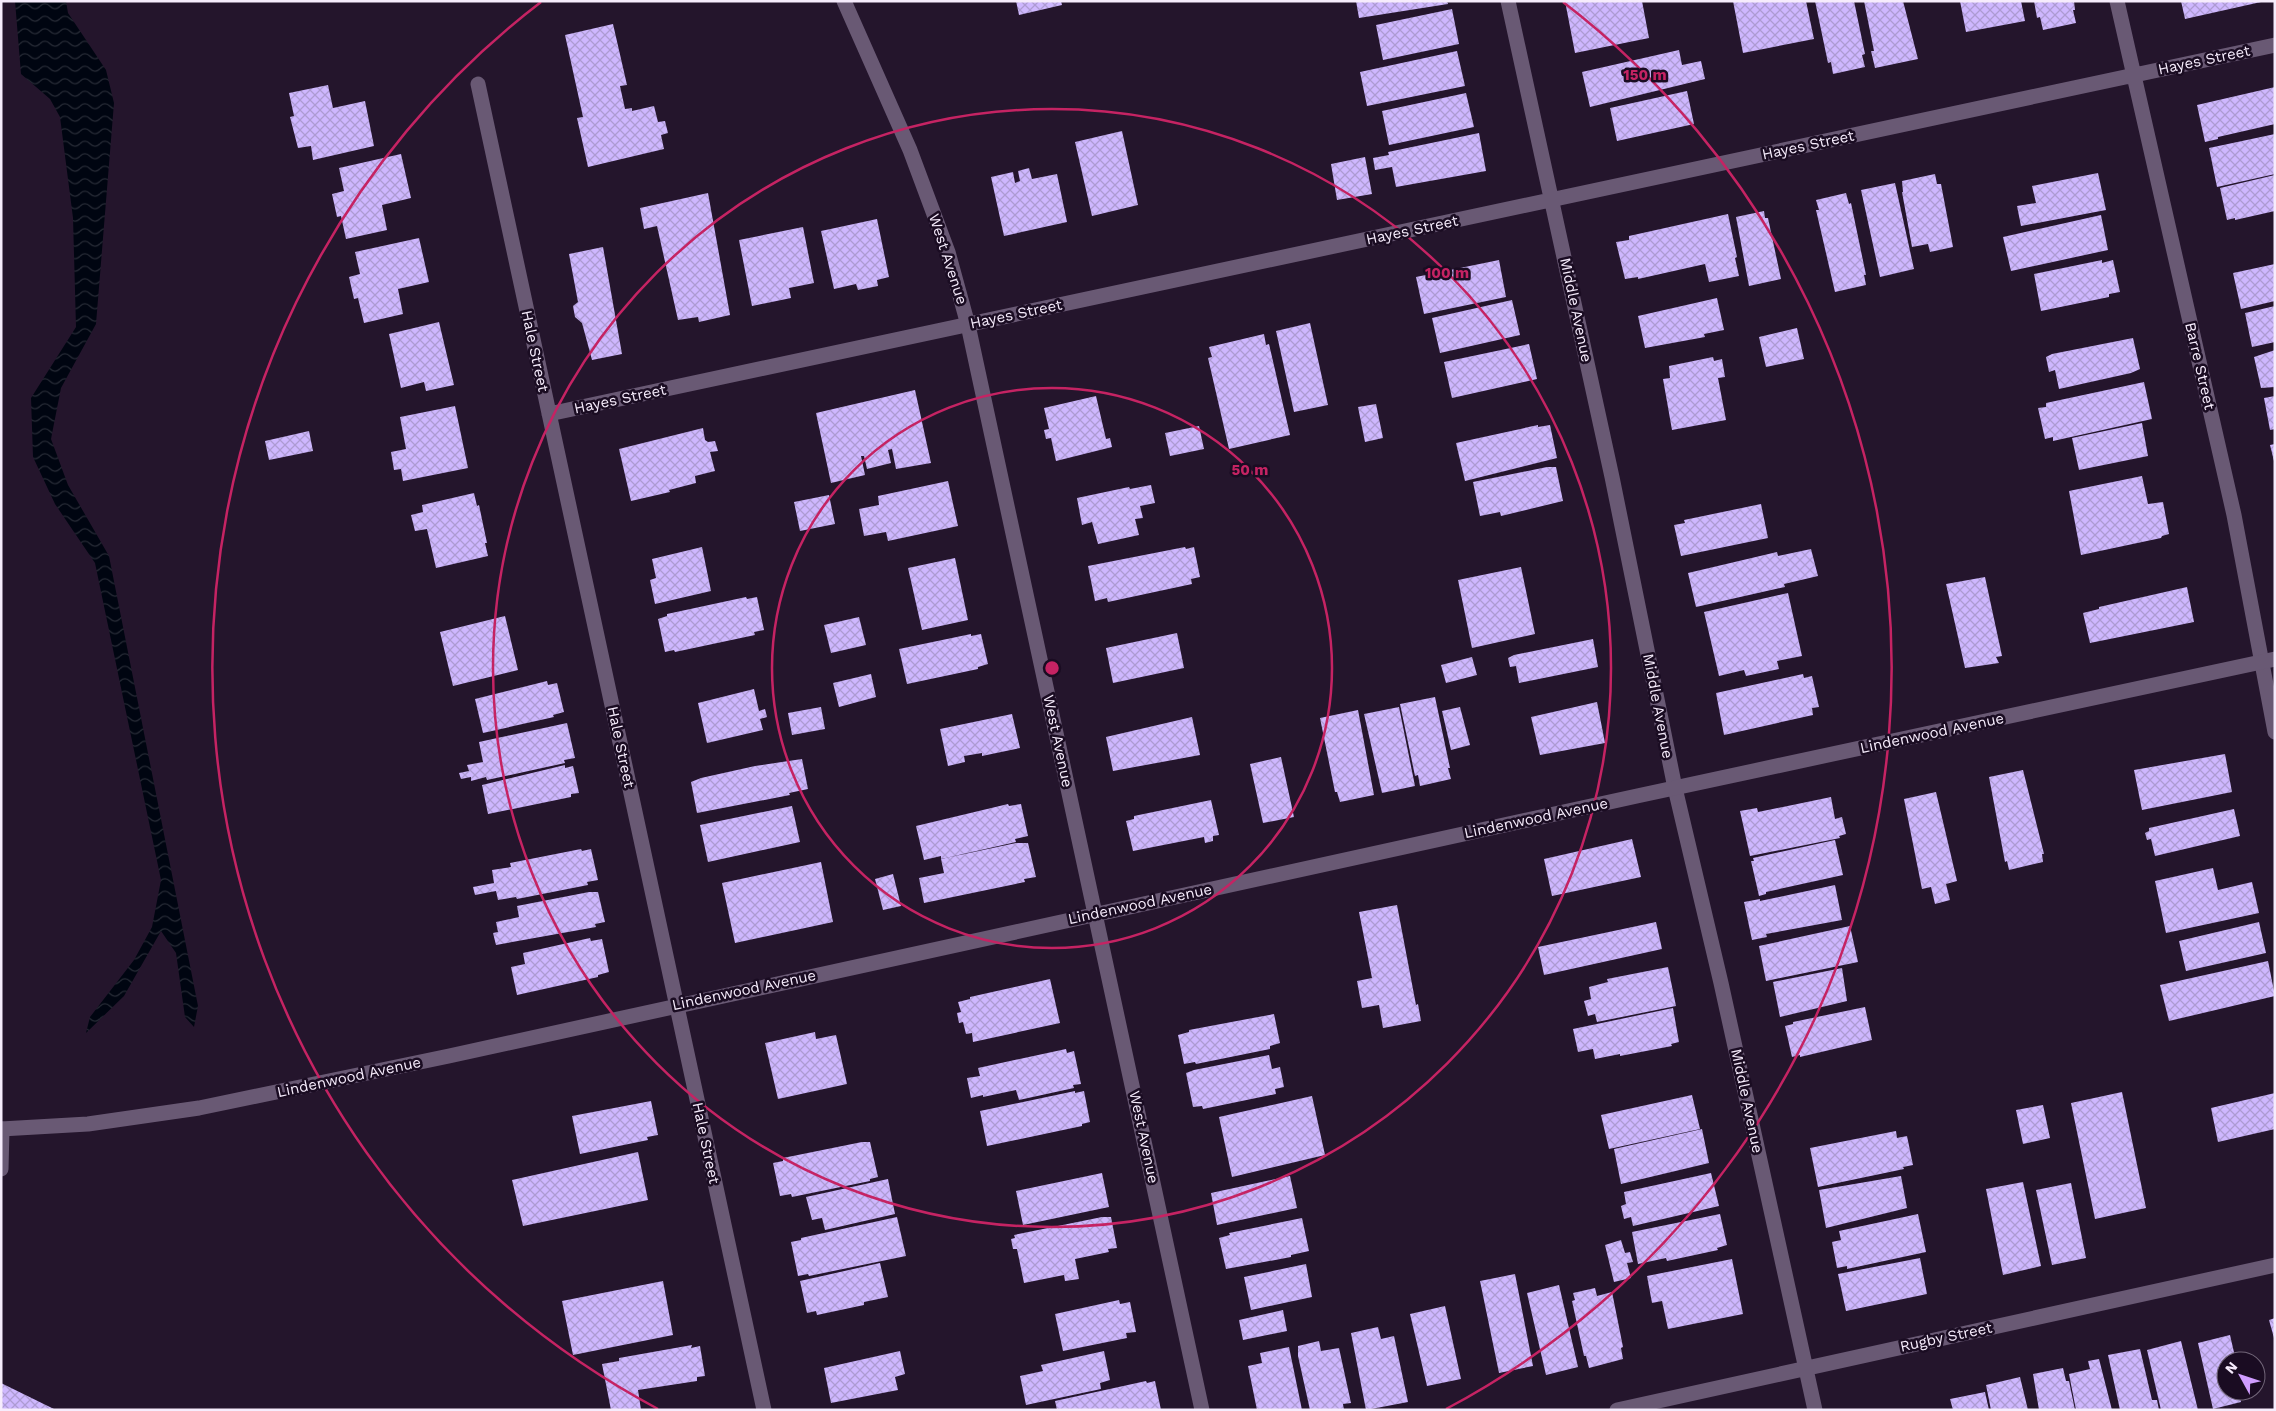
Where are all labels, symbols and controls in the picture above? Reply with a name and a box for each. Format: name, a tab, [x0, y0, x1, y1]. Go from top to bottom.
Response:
street label: Hayes Street	[2156, 41, 2252, 79]
text: 150 m	[1623, 66, 1667, 84]
street label: Hayes Street	[1760, 126, 1856, 164]
street label: West Avenue	[925, 211, 971, 307]
street label: Hayes Street	[1364, 211, 1460, 249]
street label: Middle Avenue	[1556, 256, 1596, 364]
text: 100 m	[1425, 264, 1469, 282]
street label: Hayes Street	[968, 295, 1064, 333]
street label: Hale Street	[518, 309, 553, 394]
street label: Barre Street	[2181, 321, 2219, 412]
street label: Hayes Street	[572, 380, 668, 418]
text: 50 m	[1232, 461, 1268, 479]
street label: Middle Avenue	[1639, 652, 1677, 760]
centre of rings	[1043, 659, 1061, 677]
street label: West Avenue	[1039, 693, 1077, 789]
street label: Hale Street	[604, 705, 639, 790]
street label: Lindenwood Avenue	[1858, 709, 2006, 757]
street label: Lindenwood Avenue	[1462, 794, 1610, 842]
street label: Lindenwood Avenue	[1066, 880, 1214, 928]
street label: Lindenwood Avenue	[670, 966, 818, 1014]
street label: Middle Avenue	[1727, 1047, 1767, 1155]
street label: Lindenwood Avenue	[275, 1053, 423, 1101]
street label: West Avenue	[1125, 1089, 1163, 1185]
street label: Hale Street	[689, 1101, 724, 1186]
street label: Rugby Street	[1898, 1318, 1994, 1356]
north arrow	[2216, 1351, 2266, 1401]
text: N	[2222, 1359, 2241, 1377]

